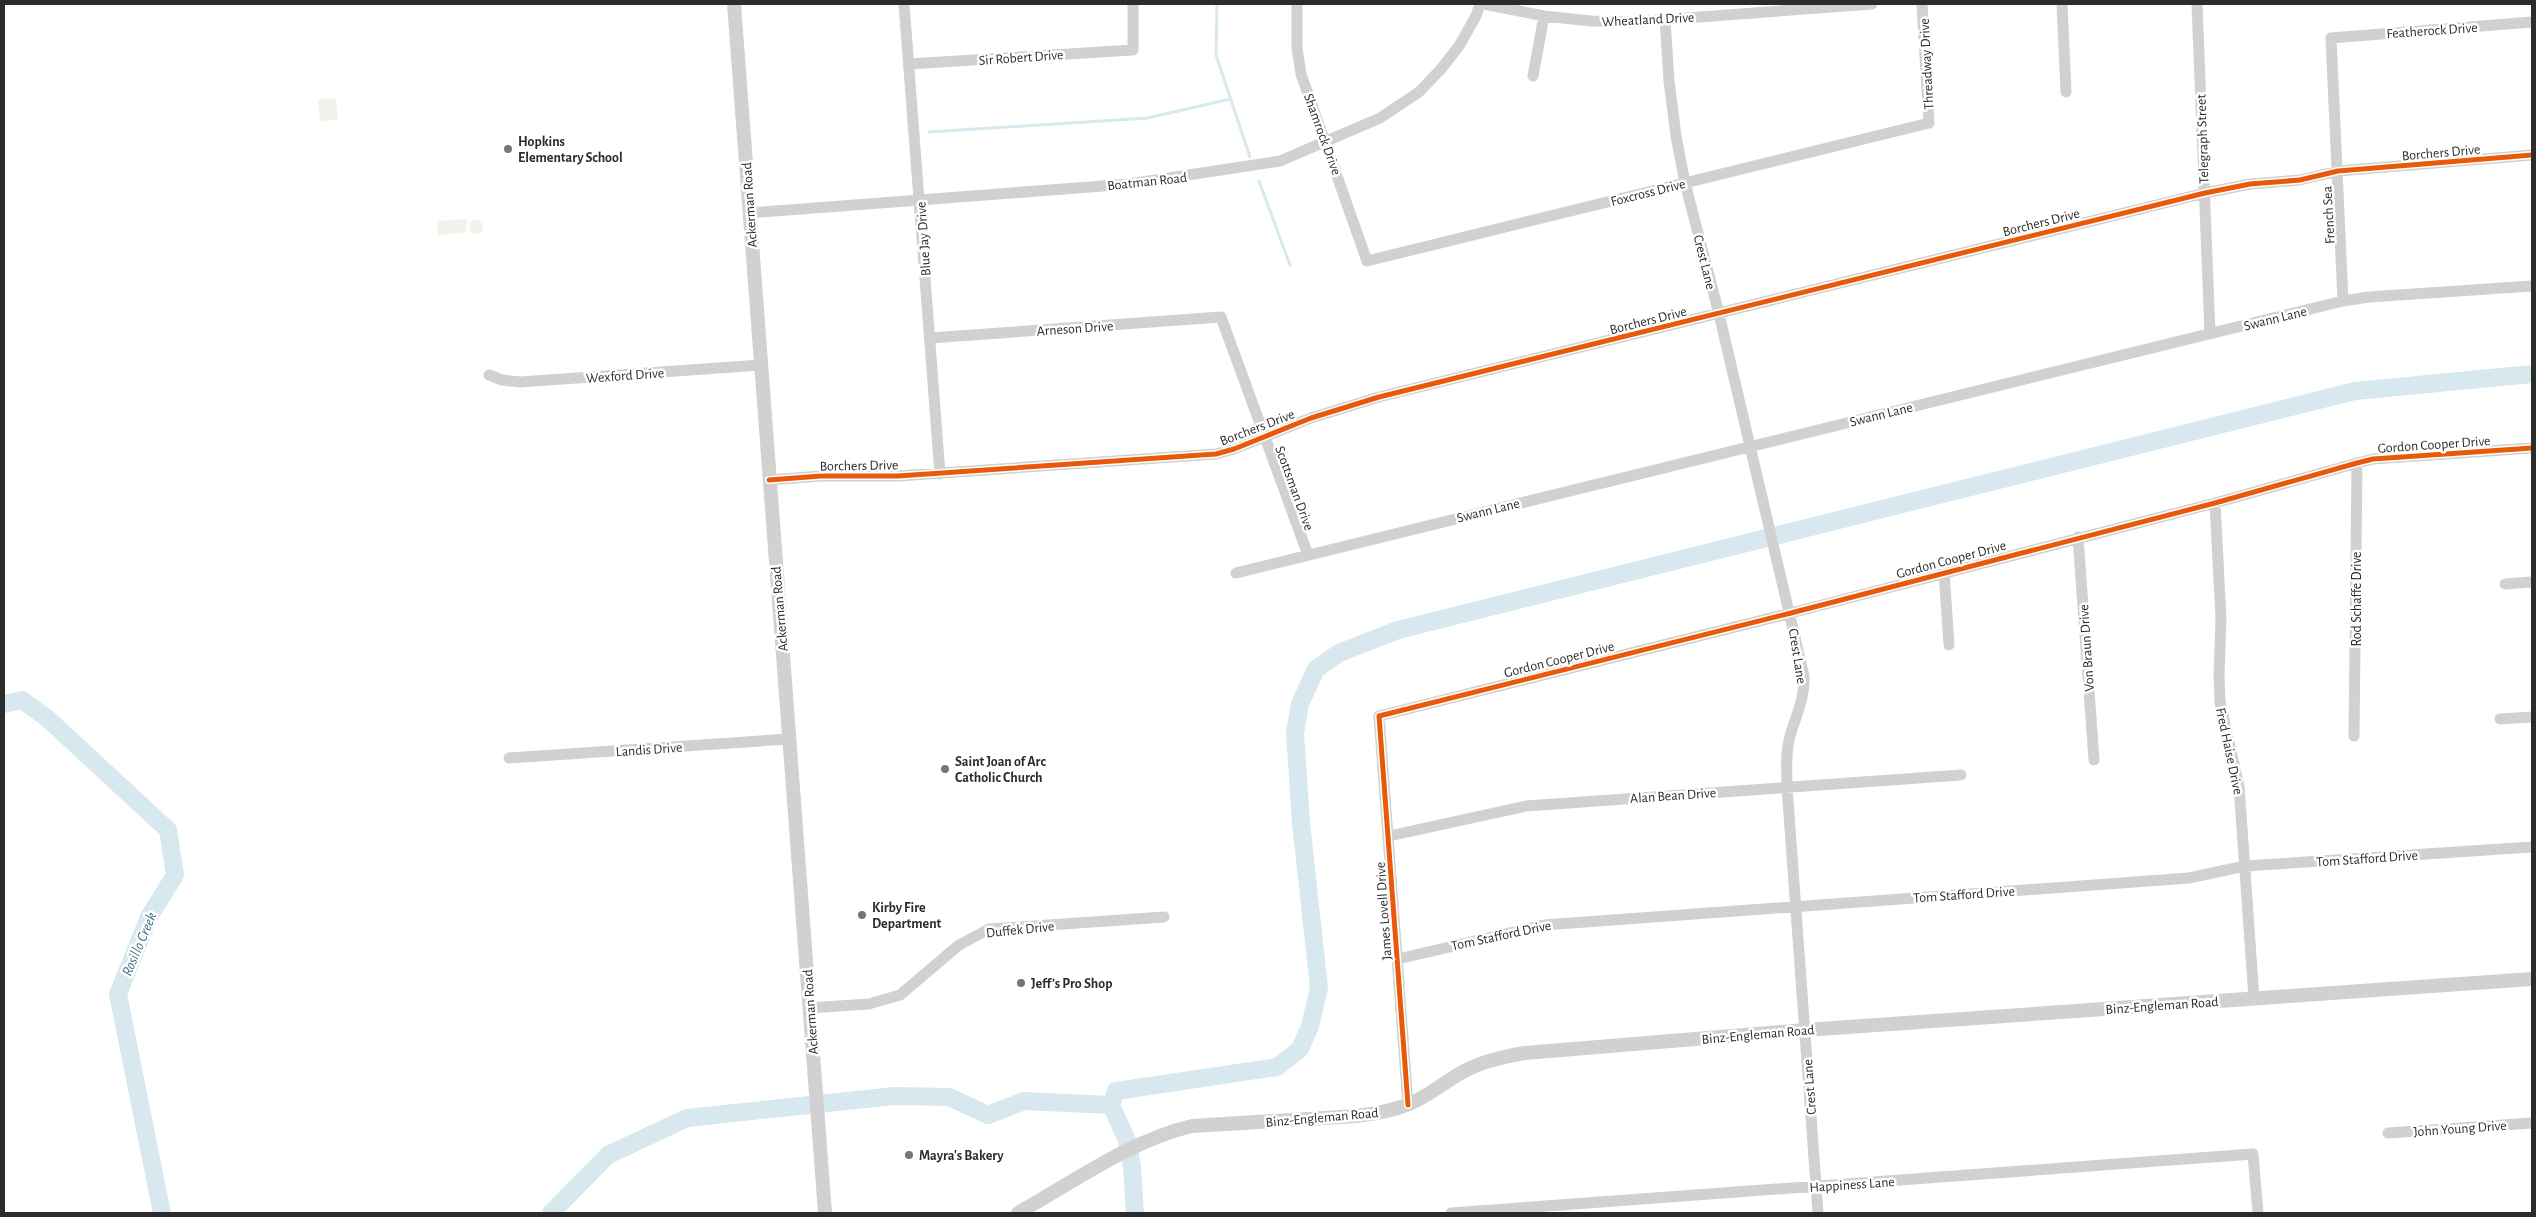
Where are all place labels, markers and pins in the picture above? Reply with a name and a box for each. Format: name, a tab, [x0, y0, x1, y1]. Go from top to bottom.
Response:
place label: Hopkins Elementary School	[518, 135, 623, 165]
marker: Hopkins Elementary School	[502, 143, 514, 155]
place label: Saint Joan of Arc Catholic Church	[955, 755, 1046, 785]
marker: Saint Joan of Arc Catholic Church	[939, 763, 951, 775]
place label: Kirby Fire Department	[872, 901, 942, 931]
marker: Kirby Fire Department	[856, 909, 868, 921]
marker: Jeff’s Pro Shop	[1015, 977, 1027, 989]
place label: Jeff’s Pro Shop	[1031, 977, 1112, 991]
marker: Mayra's Bakery	[903, 1149, 915, 1161]
place label: Mayra's Bakery	[919, 1149, 1004, 1163]

